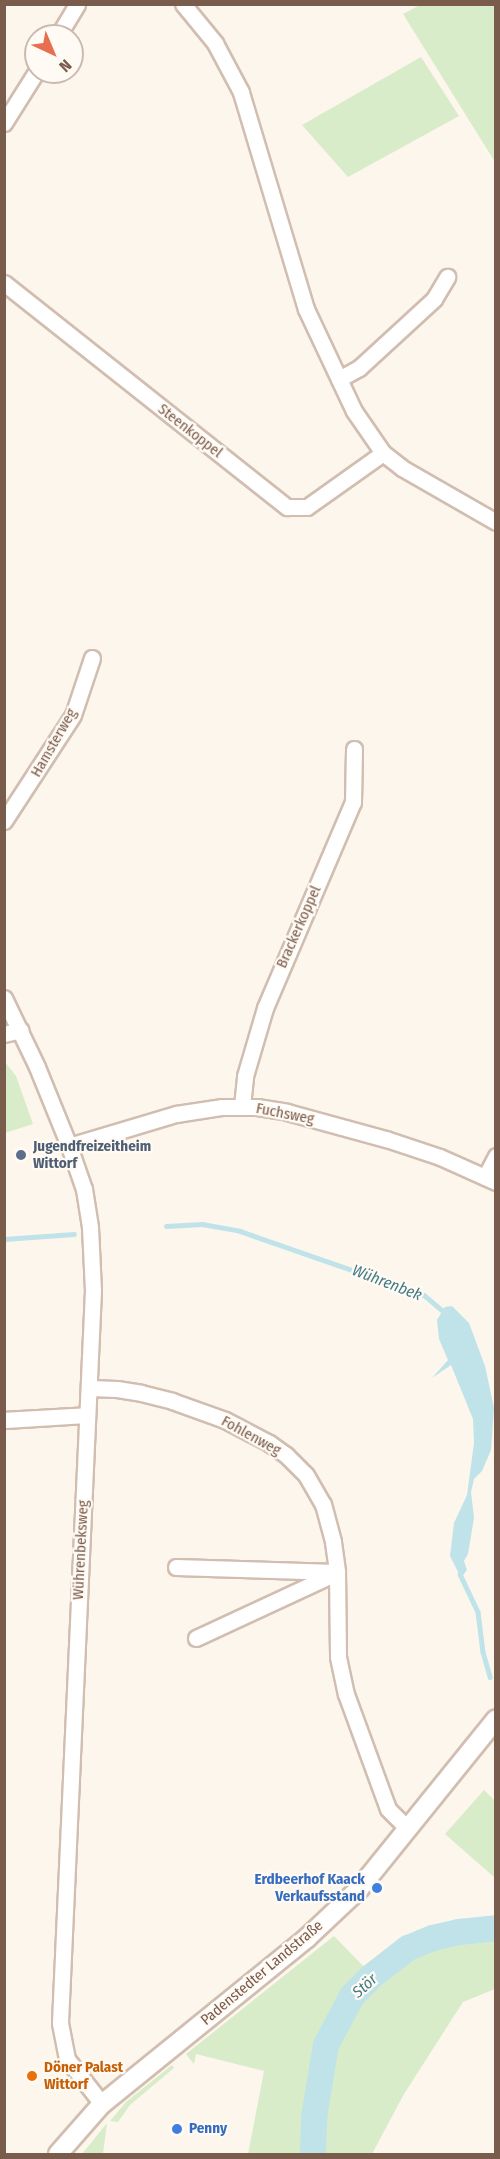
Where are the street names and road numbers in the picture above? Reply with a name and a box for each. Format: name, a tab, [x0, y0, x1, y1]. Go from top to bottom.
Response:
street label: Steenkoppel	[154, 400, 226, 462]
street label: Hamsterweg	[27, 706, 81, 780]
street label: Brackerkoppel	[273, 883, 325, 971]
street label: Fuchsweg	[254, 1100, 316, 1128]
street label: Fohlenweg	[218, 1412, 284, 1460]
street label: Wührenbeksweg	[69, 1500, 93, 1600]
street label: Padenstedter Landstraße	[197, 1917, 327, 2029]

